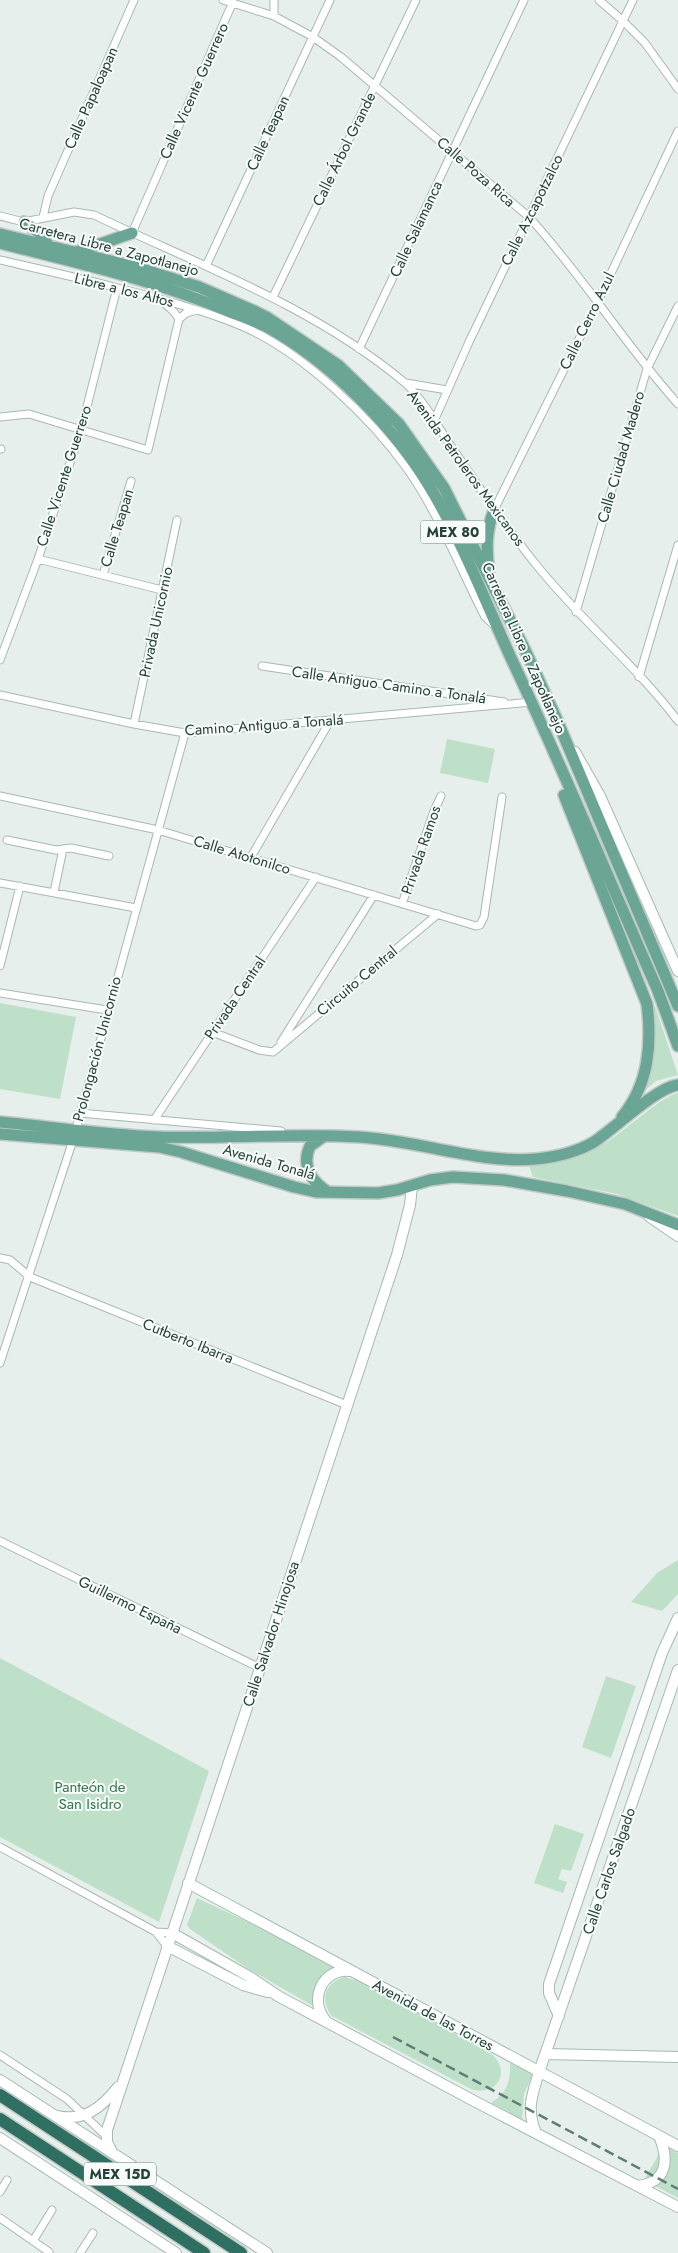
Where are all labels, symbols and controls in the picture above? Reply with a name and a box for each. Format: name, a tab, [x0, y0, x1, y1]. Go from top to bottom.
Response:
street label: Calle Vicente Guerrero	[154, 19, 234, 163]
street label: Calle Papaloapan	[59, 43, 123, 153]
street label: Calle Árbol Grande	[307, 88, 381, 210]
street label: Calle Teapan	[241, 92, 295, 174]
street label: Calle Poza Rica	[432, 132, 520, 212]
street label: Calle Azcapotzalco	[495, 151, 569, 269]
street label: Calle Salamanca	[384, 177, 448, 281]
street label: Carretera Libre a Zapotlanejo	[17, 212, 201, 282]
street label: Libre a los Altos	[72, 267, 176, 313]
street label: Calle Cerro Azul	[554, 268, 620, 374]
street label: Avenida Petroleros Mexicanos	[402, 385, 530, 551]
street label: Calle Ciudad Madero	[592, 388, 650, 526]
street label: Calle Vicente Guerrero	[31, 403, 97, 549]
street label: Calle Teapan	[95, 486, 139, 570]
road number: MEX 80	[420, 520, 486, 544]
street label: Carretera Libre a Zapotlanejo	[476, 559, 572, 737]
street label: Privada Unicornio	[134, 565, 178, 679]
street label: Calle Antiguo Camino a Tonalá	[290, 660, 488, 710]
street label: Camino Antiguo a Tonalá	[184, 708, 344, 742]
street label: Privada Ramos	[396, 803, 446, 897]
street label: Calle Atotonilco	[191, 830, 293, 880]
street label: Circuito Central	[312, 941, 402, 1021]
street label: Privada Central	[199, 952, 271, 1044]
street label: Prolongación Unicornio	[67, 974, 127, 1124]
street label: Avenida Tonalá	[220, 1138, 318, 1186]
street label: Cutberto Ibarra	[139, 1313, 237, 1369]
street label: Calle Salvador Hinojosa	[237, 1559, 305, 1709]
street label: Guillermo España	[75, 1570, 185, 1640]
park label: Panteón de San Isidro	[54, 1776, 126, 1815]
street label: Calle Carlos Salgado	[577, 1805, 641, 1937]
street label: Avenida de las Torres	[368, 1974, 498, 2056]
road number: MEX 15D	[84, 2162, 156, 2186]

